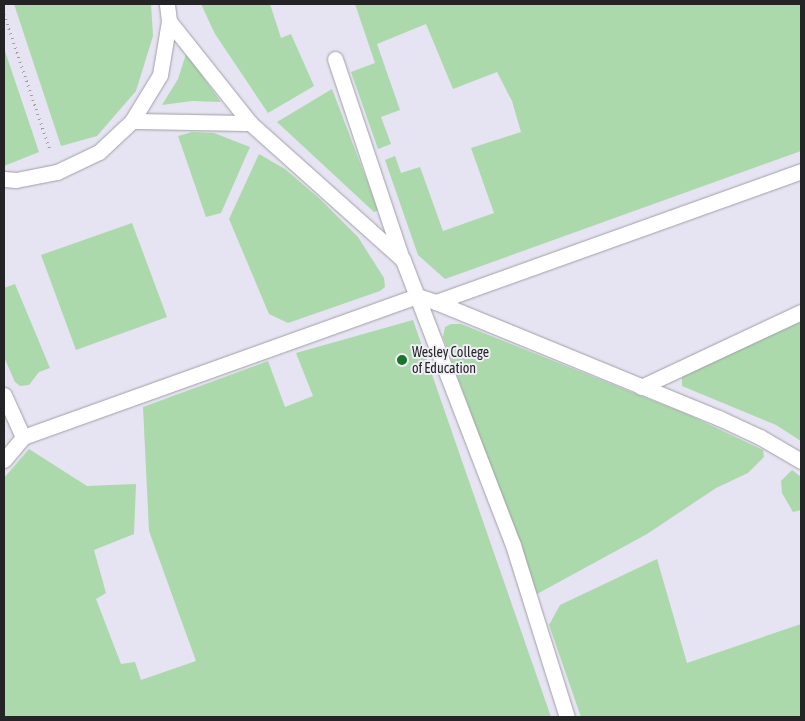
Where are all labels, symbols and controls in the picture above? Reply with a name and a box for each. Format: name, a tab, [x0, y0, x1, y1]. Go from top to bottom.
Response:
place label: Wesley College of Education	[412, 344, 489, 377]
marker: Wesley College of Education	[396, 354, 408, 366]

